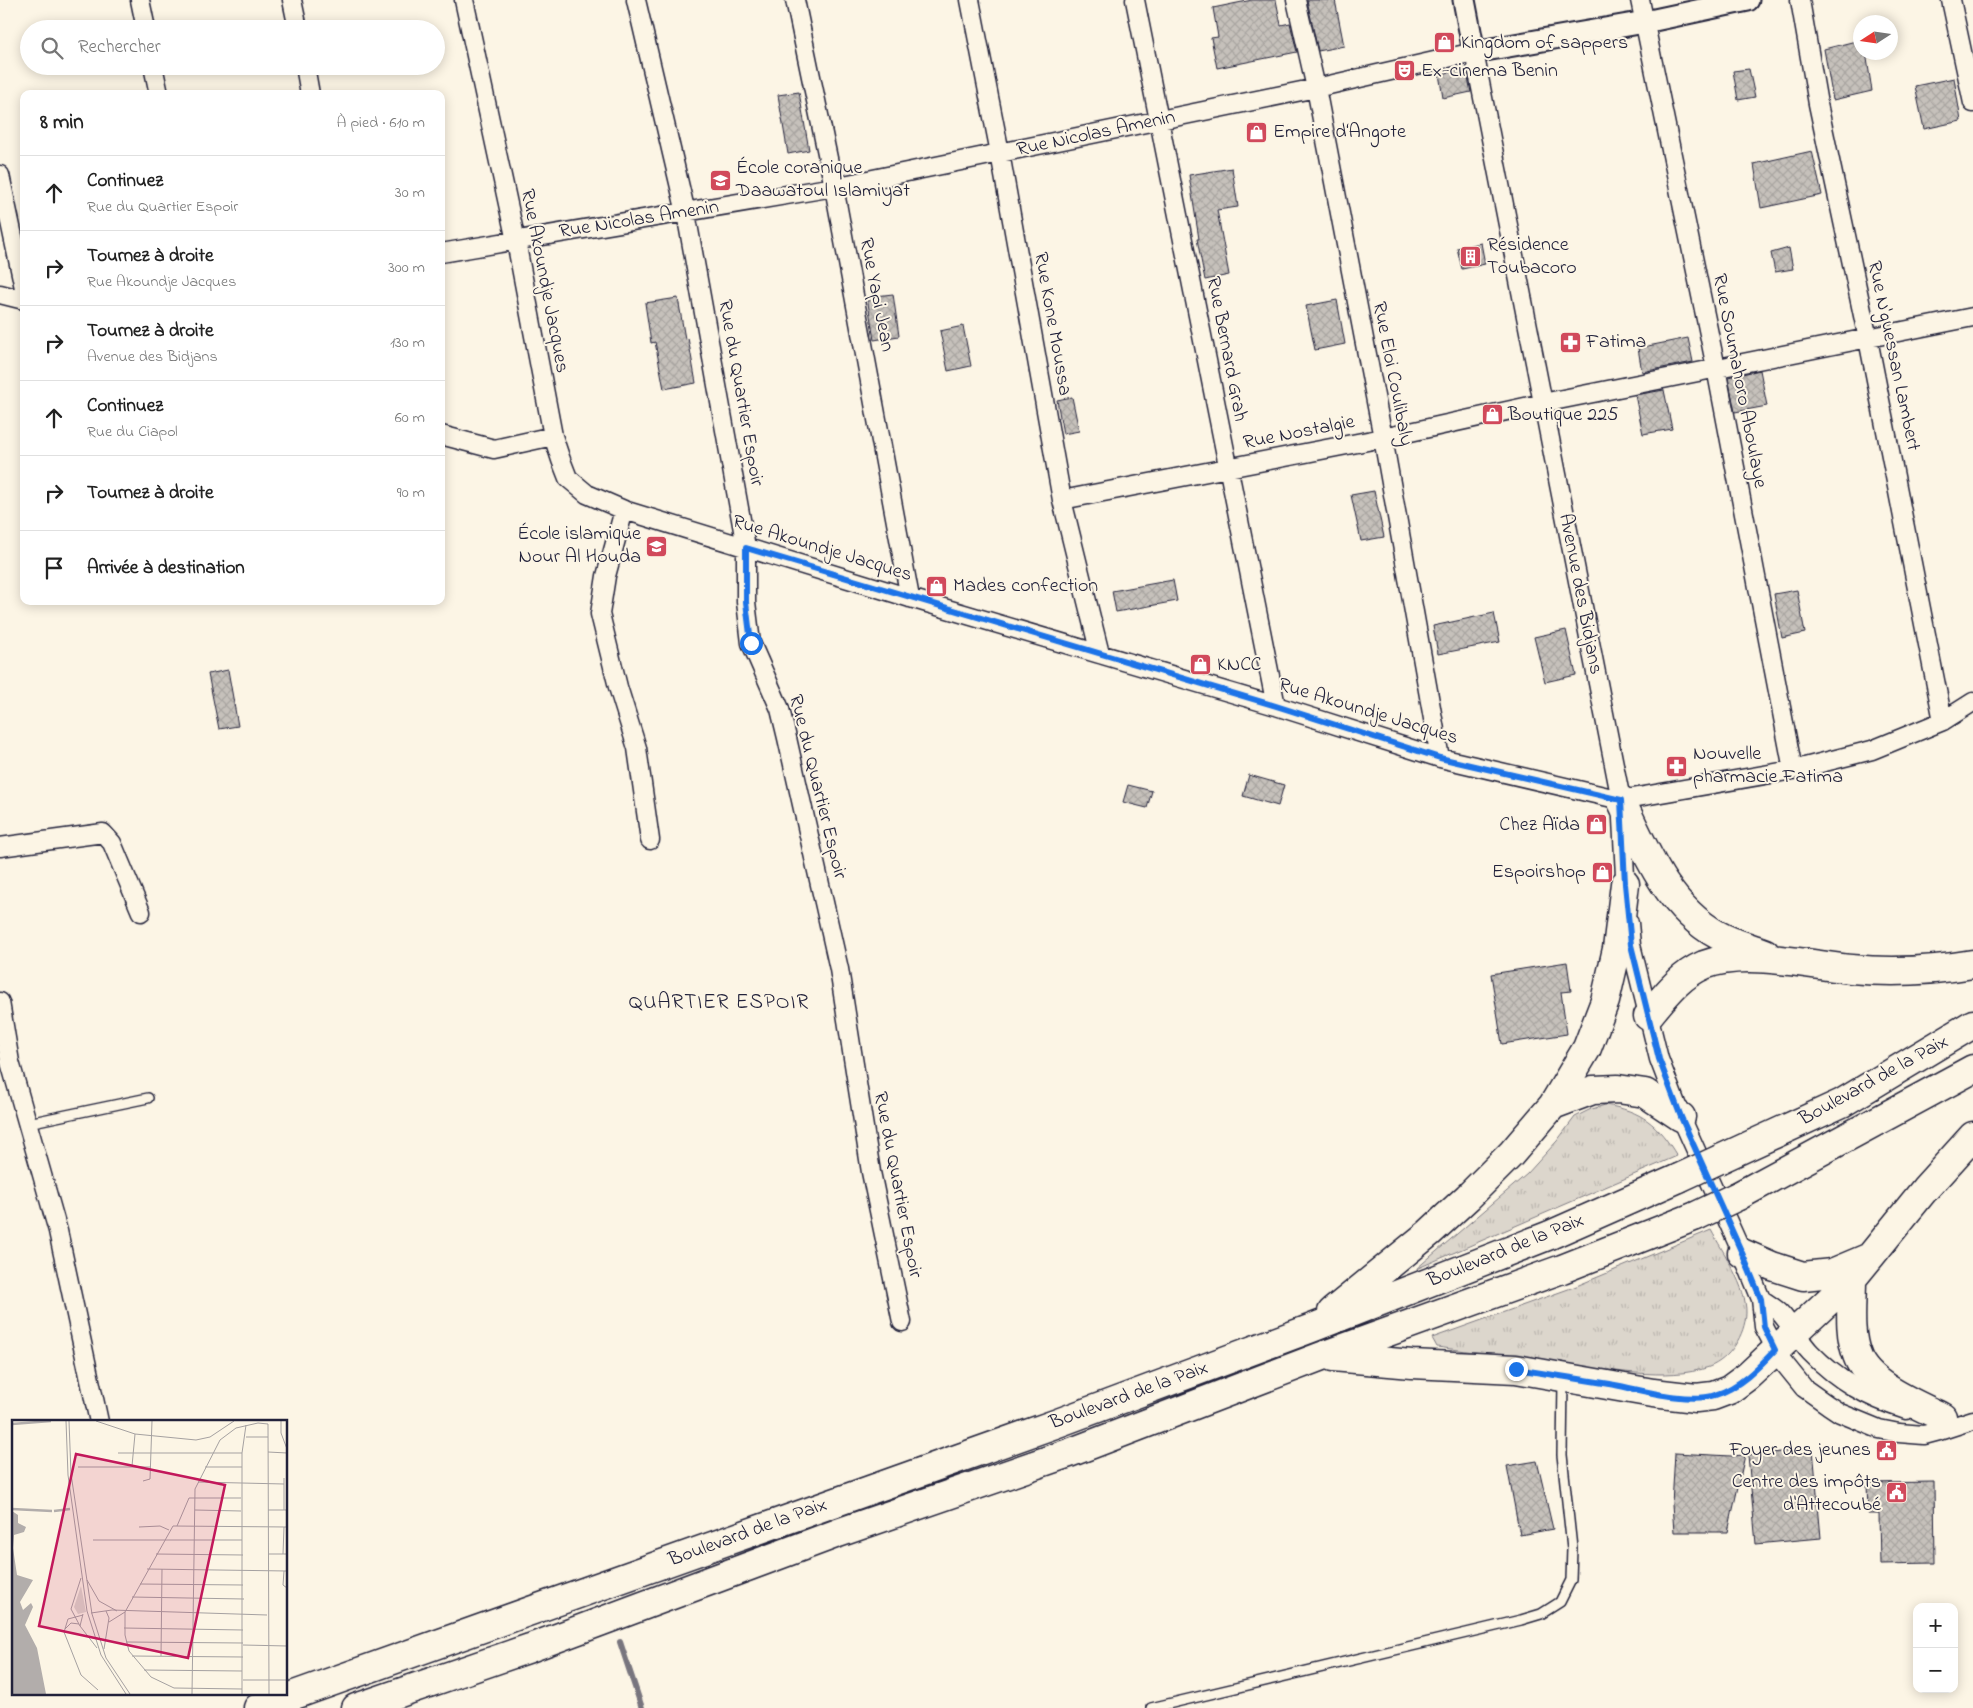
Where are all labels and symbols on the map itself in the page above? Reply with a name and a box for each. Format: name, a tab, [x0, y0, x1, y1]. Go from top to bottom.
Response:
north arrow	[1853, 15, 1898, 60]
place label: Kingdom of sappers	[1461, 29, 1628, 59]
shop icon: Kingdom of sappers	[1433, 31, 1457, 55]
place label: Ex-cinema Benin	[1421, 57, 1558, 86]
theatre icon: Ex-cinema Benin	[1393, 59, 1417, 83]
street label: Rue Nicolas Amenin	[1014, 103, 1178, 165]
place label: Empire d‘Angote	[1273, 118, 1406, 148]
shop icon: Empire d‘Angote	[1245, 120, 1269, 144]
place label: École coranique Daawatoul Islamiyat	[735, 154, 910, 206]
school or university icon: École coranique Daawatoul Islamiyat	[708, 168, 732, 192]
street label: Rue Akoundje Jacques	[512, 187, 576, 375]
street label: Rue Nicolas Amenin	[557, 193, 721, 247]
place label: Résidence Toubacoro	[1487, 231, 1577, 283]
street label: Rue Yapi Jean	[851, 236, 901, 354]
building icon: Résidence Toubacoro	[1459, 244, 1483, 268]
street label: Rue Kone Moussa	[1025, 250, 1079, 398]
street label: Rue N'guessan Lambert	[1858, 258, 1927, 454]
street label: Rue Soumahoro Aboulaye	[1704, 271, 1774, 491]
street label: Rue Bernard Grah	[1198, 274, 1254, 424]
street label: Rue du Quartier Espoir	[709, 297, 771, 489]
street label: Rue Eloi Coulibaly	[1364, 299, 1420, 449]
place label: Fatima	[1585, 328, 1646, 357]
pharmacy icon: Fatima	[1558, 330, 1582, 354]
place label: Boutique 225	[1507, 401, 1619, 430]
shop icon: Boutique 225	[1480, 403, 1504, 427]
street label: Rue Nostalgie	[1241, 408, 1357, 459]
street label: Rue Akoundje Jacques	[729, 508, 915, 590]
street label: Avenue des Bidjans	[1550, 511, 1610, 677]
place label: École islamique Nour Al Houda	[517, 520, 641, 572]
school or university icon: École islamique Nour Al Houda	[645, 534, 669, 558]
place label: Mades confection	[953, 572, 1098, 601]
shop icon: Mades confection	[925, 574, 949, 598]
route start	[740, 632, 763, 655]
place label: KNCC	[1217, 651, 1262, 680]
shop icon: KNCC	[1189, 653, 1213, 677]
street label: Rue Akoundje Jacques	[1275, 671, 1461, 753]
street label: Rue du Quartier Espoir	[780, 692, 854, 883]
place label: Nouvelle pharmacie Fatima	[1693, 740, 1843, 792]
pharmacy icon: Nouvelle pharmacie Fatima	[1665, 754, 1689, 778]
place label: Chez Aïda	[1499, 811, 1580, 840]
shop icon: Chez Aïda	[1584, 813, 1608, 837]
place label: Espoirshop	[1492, 858, 1586, 887]
shop icon: Espoirshop	[1590, 860, 1614, 884]
district label: QUARTIER ESPOIR	[629, 988, 809, 1018]
street label: Boulevard de la Paix	[1793, 1028, 1954, 1135]
street label: Rue du Quartier Espoir	[865, 1089, 929, 1281]
street label: Boulevard de la Paix	[1422, 1206, 1589, 1296]
street label: Boulevard de la Paix	[1045, 1354, 1212, 1438]
route end	[1505, 1358, 1528, 1381]
inset map	[12, 1420, 288, 1696]
place label: Foyer des jeunes	[1728, 1436, 1871, 1465]
public building icon: Foyer des jeunes	[1875, 1438, 1899, 1462]
place label: Centre des impôts d'Attecoubé	[1732, 1468, 1881, 1520]
public building icon: Centre des impôts d'Attecoubé	[1885, 1481, 1909, 1505]
street label: Boulevard de la Paix	[664, 1491, 831, 1575]

